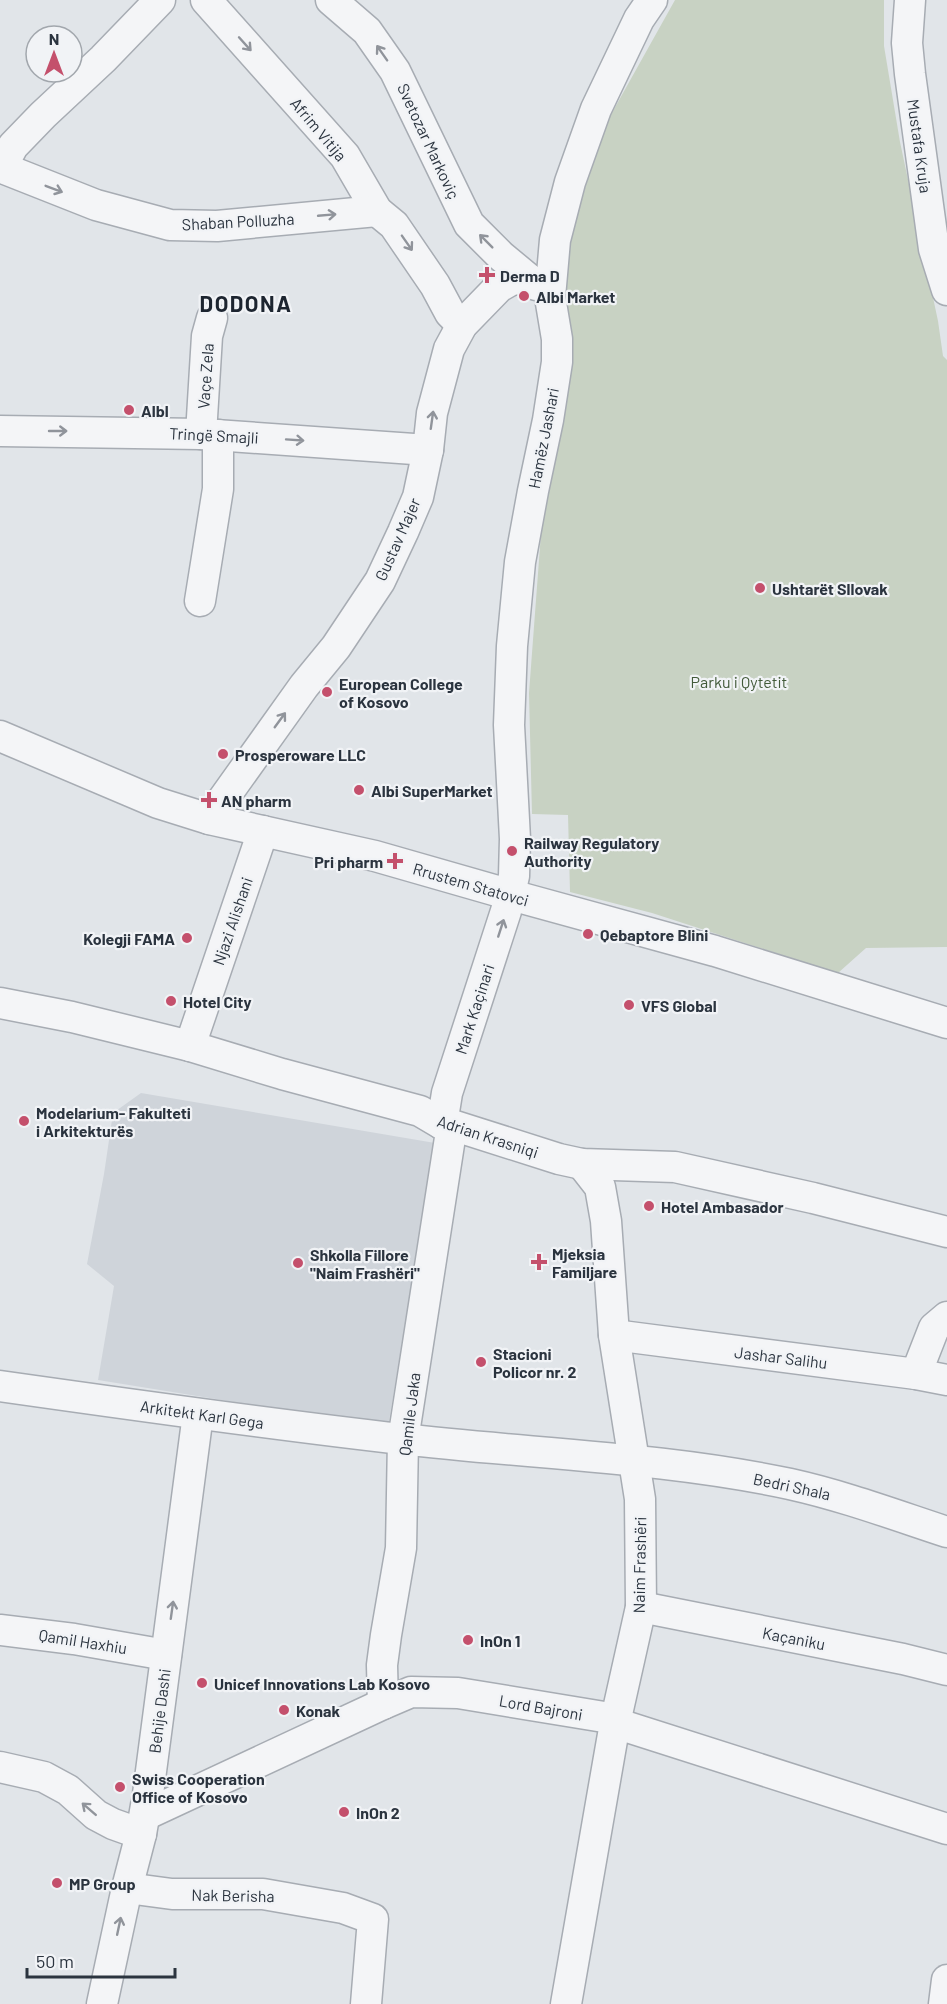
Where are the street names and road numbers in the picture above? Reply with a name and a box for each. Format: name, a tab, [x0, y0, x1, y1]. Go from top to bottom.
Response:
street label: Svetozar Markoviç	[394, 80, 464, 202]
street label: Afrim Vitija	[287, 93, 351, 165]
street label: Mustafa Kruja	[904, 98, 936, 194]
street label: Shaban Polluzha	[181, 209, 295, 233]
street label: Vaçe Zela	[193, 342, 217, 410]
street label: Hamëz Jashari	[524, 386, 562, 490]
street label: Tringë Smajli	[169, 423, 259, 447]
street label: Gustav Majer	[370, 494, 424, 583]
street label: Rrustem Statovci	[411, 858, 531, 910]
street label: Njazi Alishani	[208, 874, 256, 968]
street label: Mark Kaçinari	[450, 961, 498, 1057]
street label: Adrian Krasniqi	[435, 1111, 541, 1161]
street label: Jashar Salihu	[733, 1342, 829, 1372]
street label: Qamile Jaka	[394, 1371, 424, 1457]
street label: Arkitekt Karl Gega	[139, 1396, 265, 1432]
street label: Bedri Shala	[752, 1469, 832, 1503]
street label: Naim Frashëri	[629, 1516, 649, 1614]
street label: Kaçaniku	[761, 1623, 827, 1653]
street label: Qamil Haxhiu	[38, 1625, 128, 1657]
street label: Behije Dashi	[144, 1668, 174, 1754]
street label: Lord Bajroni	[498, 1690, 584, 1724]
street label: Nak Berisha	[191, 1885, 275, 1905]

